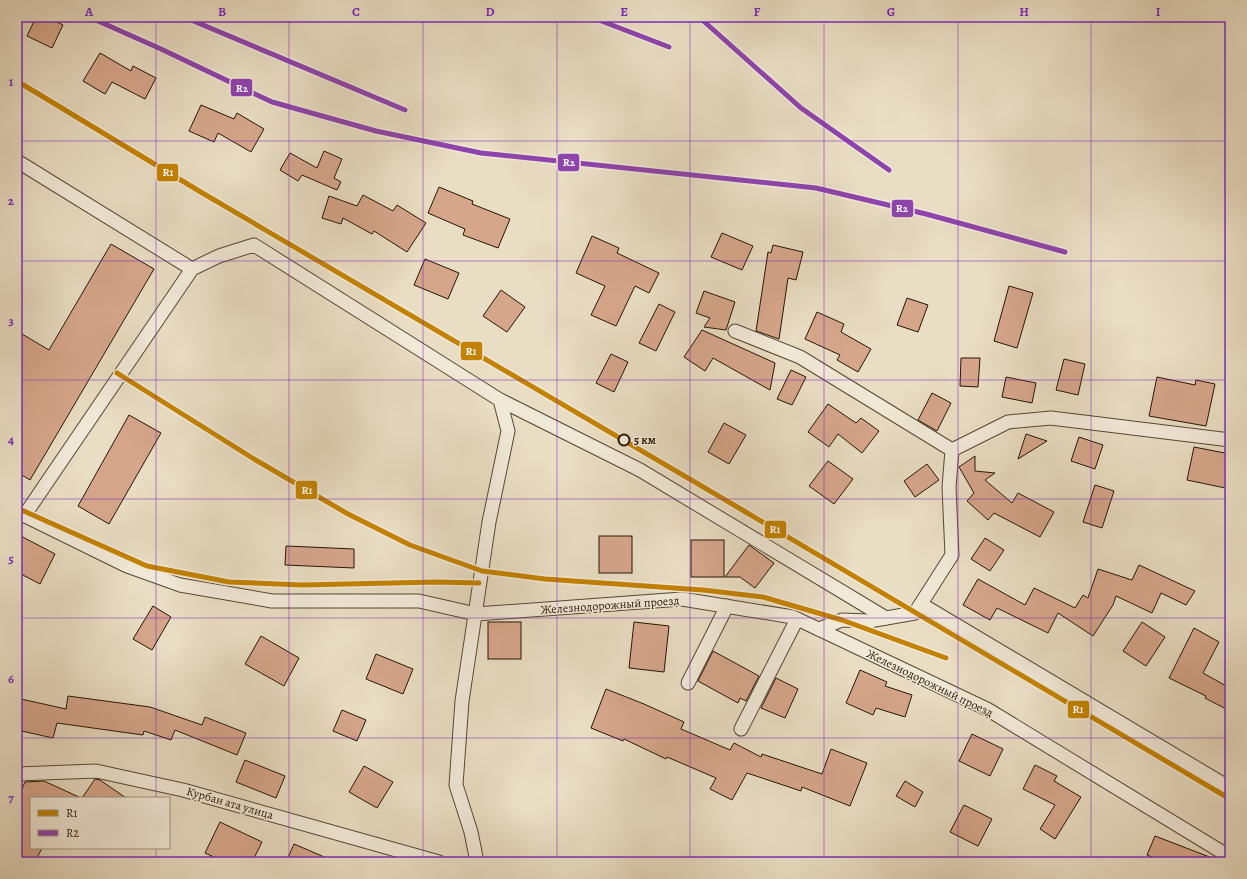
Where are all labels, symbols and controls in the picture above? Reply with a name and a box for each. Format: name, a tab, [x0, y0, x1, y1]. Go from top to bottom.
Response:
text: A	[84, 3, 94, 20]
text: B	[218, 3, 226, 20]
text: C	[352, 3, 360, 20]
text: D	[485, 3, 495, 20]
text: E	[620, 3, 628, 20]
text: F	[754, 3, 761, 20]
text: G	[887, 3, 895, 20]
text: H	[1019, 3, 1029, 20]
text: I	[1156, 3, 1161, 20]
text: 1	[9, 73, 14, 90]
line badge: R2	[230, 78, 253, 97]
text: R2	[236, 81, 249, 96]
line badge: R2	[557, 153, 580, 172]
text: R2	[563, 155, 576, 170]
line badge: R1	[156, 163, 179, 182]
text: R1	[163, 165, 174, 180]
text: 2	[8, 192, 15, 209]
line badge: R2	[891, 199, 914, 218]
text: R2	[896, 201, 909, 216]
text: 3	[8, 312, 14, 329]
line badge: R1	[460, 341, 483, 361]
text: R1	[466, 344, 477, 359]
text: 4	[8, 431, 14, 448]
place label: 5 км	[634, 432, 656, 448]
marker: 5 км	[617, 433, 631, 447]
line badge: R1	[295, 480, 318, 500]
text: R1	[302, 483, 313, 498]
line badge: R1	[764, 520, 787, 539]
text: R1	[770, 522, 781, 537]
text: 5	[8, 550, 14, 567]
street label: Железнодорожный проезд	[540, 592, 680, 618]
street label: Железнодорожный проезд	[864, 645, 996, 721]
text: 6	[8, 670, 14, 687]
line badge: R1	[1067, 700, 1090, 719]
text: R1	[1073, 702, 1084, 717]
street label: Курбан ата улица	[185, 783, 276, 823]
text: 7	[8, 789, 14, 806]
legend	[30, 797, 170, 849]
text: R1	[66, 805, 77, 821]
text: R2	[66, 825, 79, 841]

